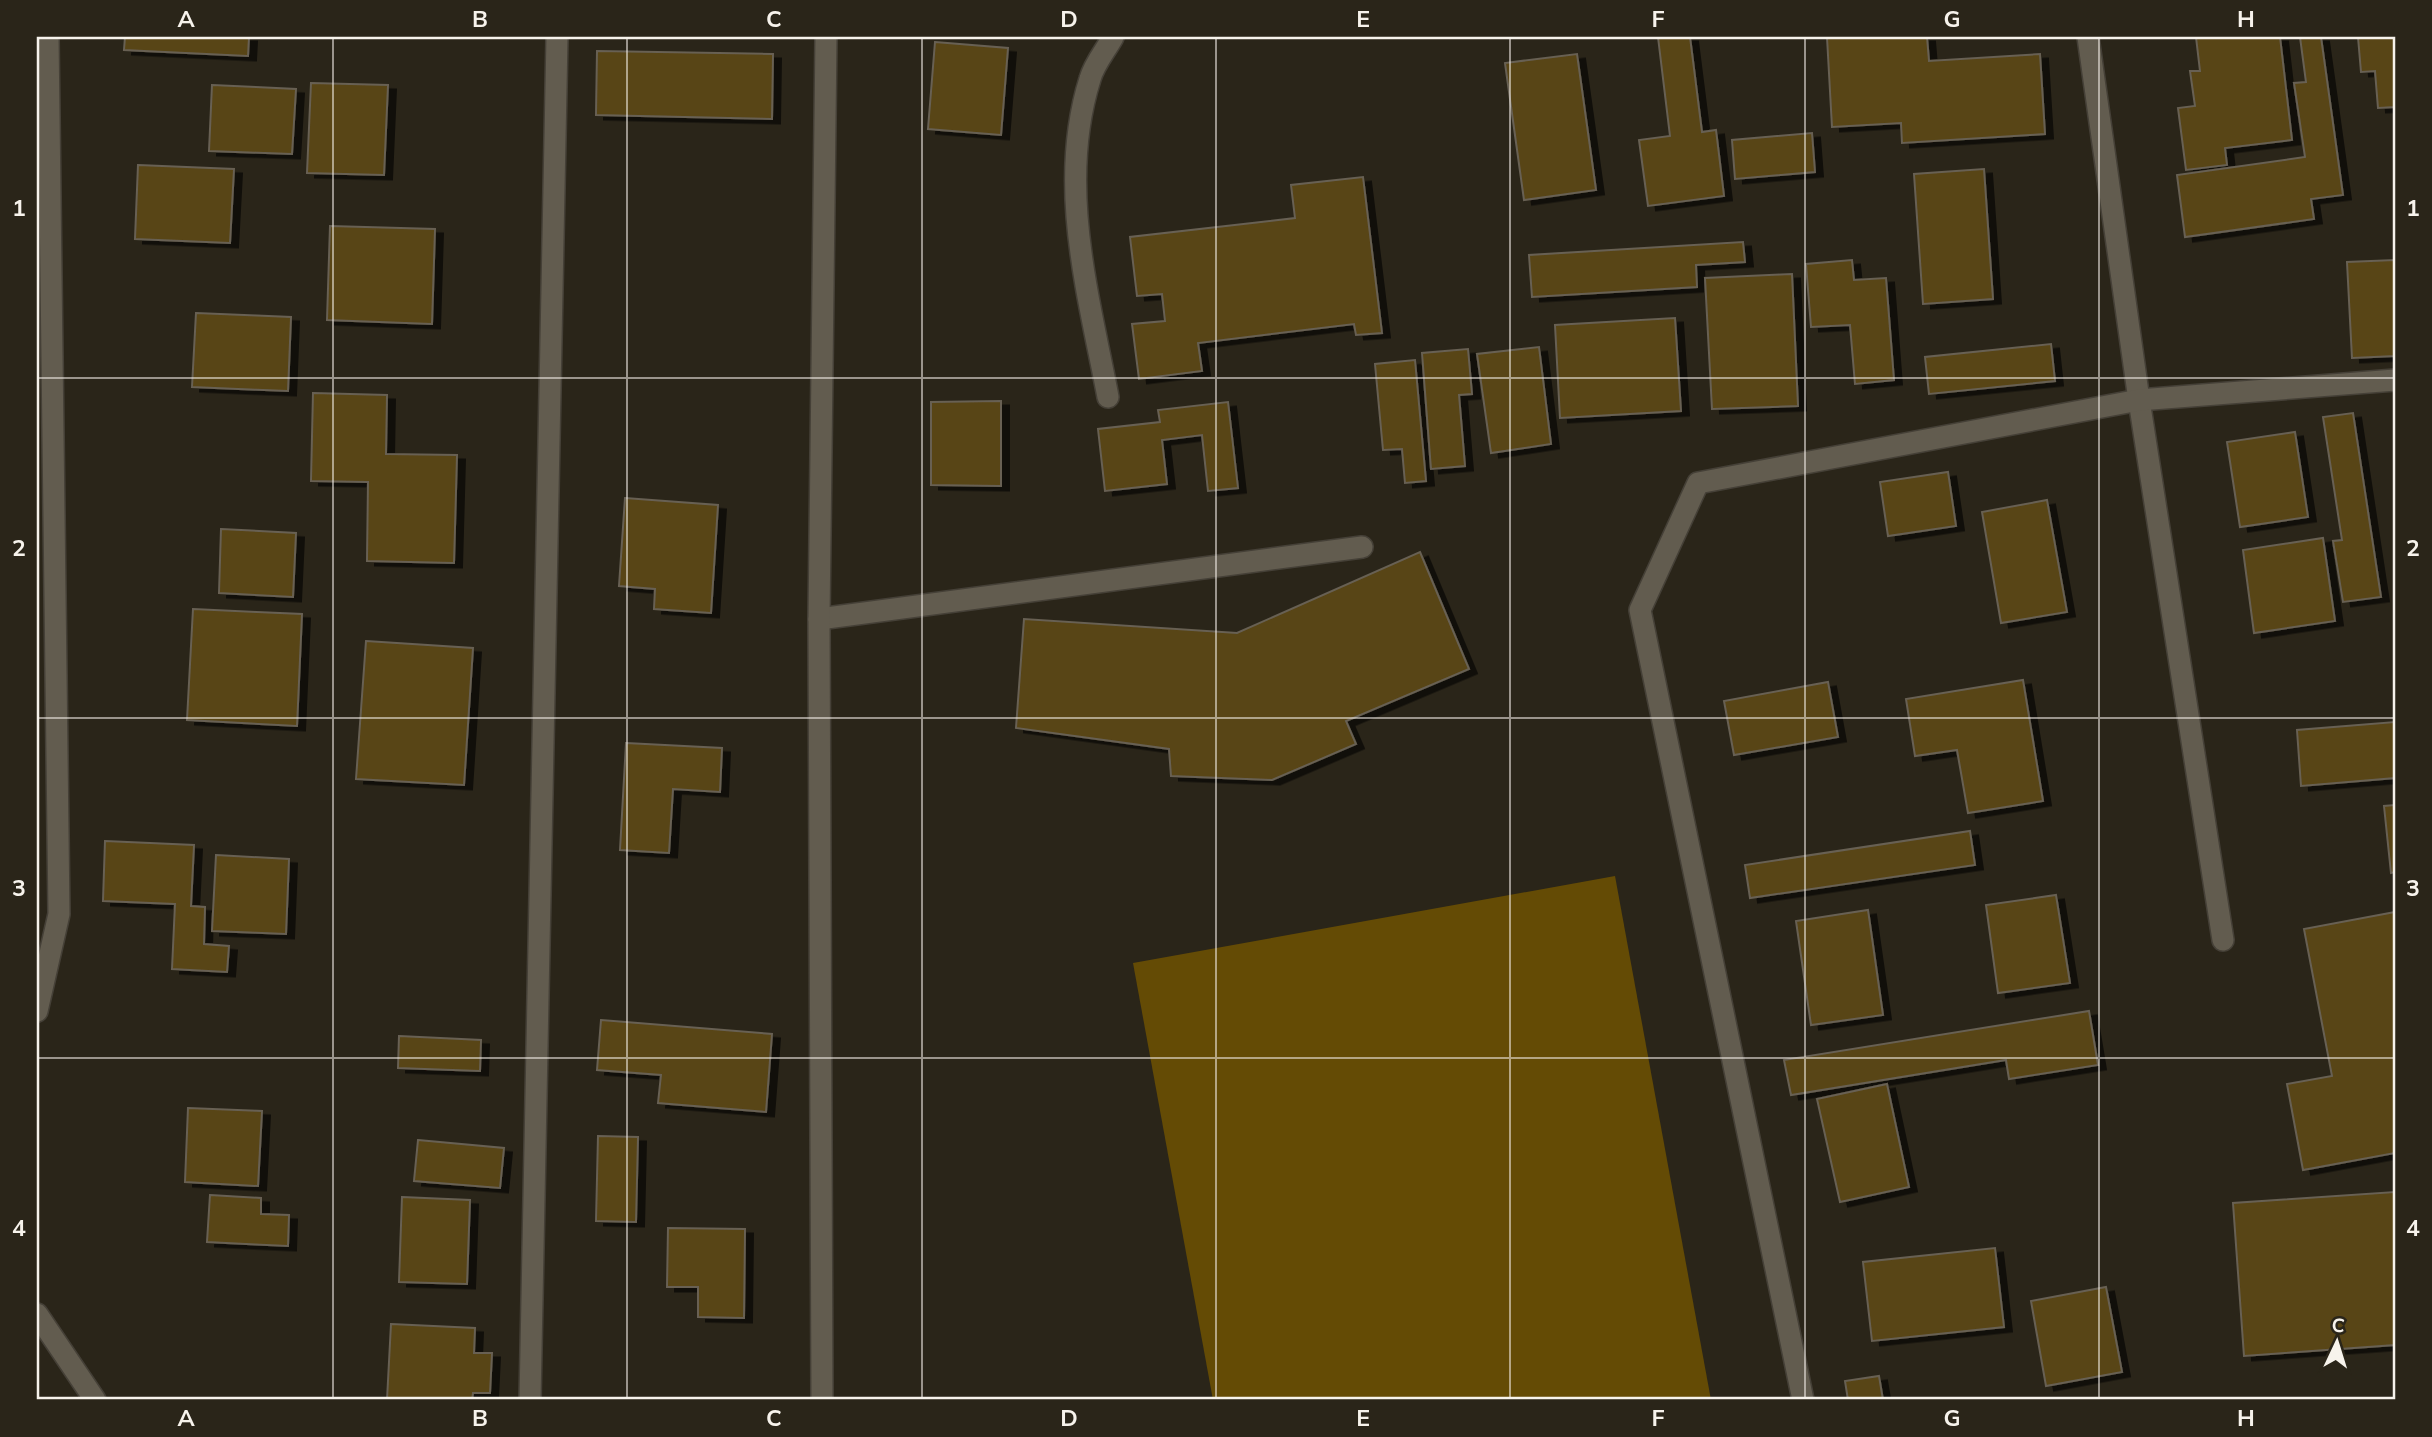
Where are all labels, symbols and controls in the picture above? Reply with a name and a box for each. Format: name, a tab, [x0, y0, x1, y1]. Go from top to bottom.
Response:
text: A	[177, 4, 195, 33]
text: B	[472, 4, 488, 33]
text: C	[766, 4, 782, 33]
text: D	[1060, 4, 1078, 33]
text: E	[1356, 4, 1370, 33]
text: F	[1651, 4, 1665, 33]
text: G	[1943, 4, 1961, 33]
text: H	[2237, 4, 2255, 33]
text: 1	[12, 193, 26, 222]
text: 1	[2406, 193, 2420, 222]
text: 2	[12, 533, 26, 562]
text: 2	[2406, 533, 2420, 562]
text: 3	[12, 873, 26, 902]
text: 3	[2406, 873, 2420, 902]
text: 4	[12, 1213, 26, 1242]
text: 4	[2406, 1213, 2420, 1242]
north arrow	[2302, 1308, 2372, 1378]
text: С	[2331, 1313, 2346, 1337]
text: A	[177, 1403, 195, 1432]
text: B	[472, 1403, 488, 1432]
text: C	[766, 1403, 782, 1432]
text: D	[1060, 1403, 1078, 1432]
text: E	[1356, 1403, 1370, 1432]
text: F	[1651, 1403, 1665, 1432]
text: G	[1943, 1403, 1961, 1432]
text: H	[2237, 1403, 2255, 1432]

